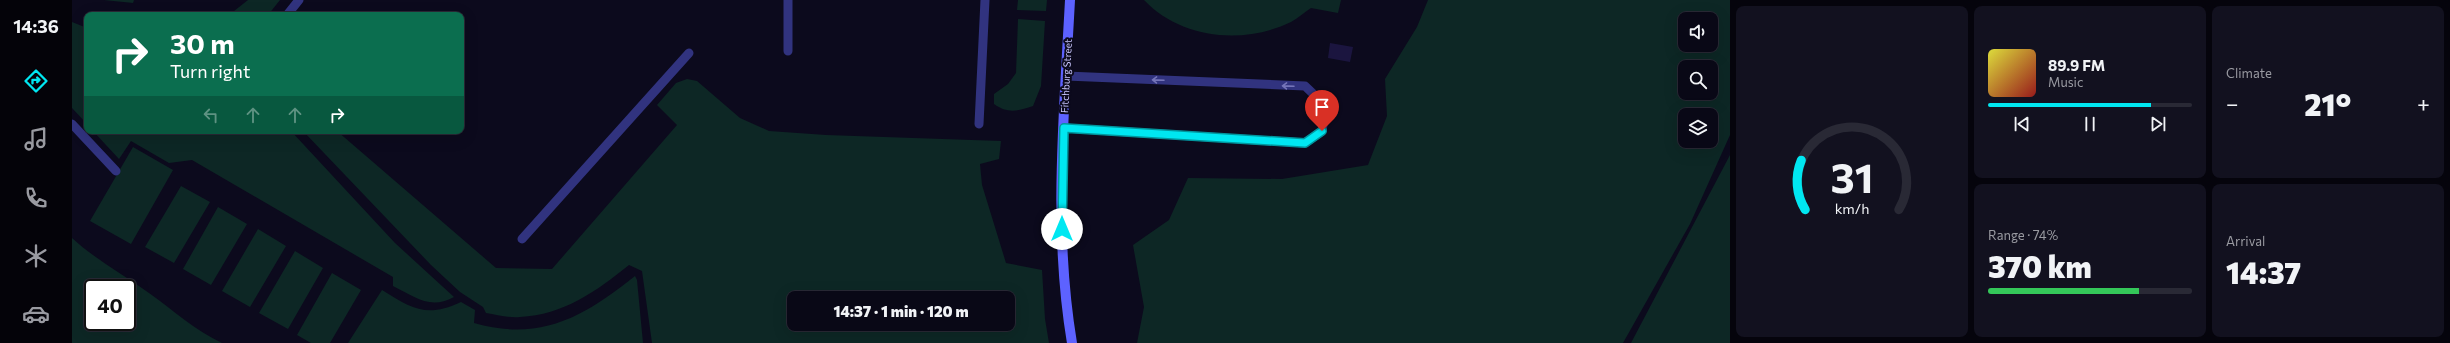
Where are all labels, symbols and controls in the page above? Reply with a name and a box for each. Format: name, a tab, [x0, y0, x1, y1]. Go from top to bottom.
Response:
map controls	[1678, 12, 1718, 148]
button: sound	[1678, 12, 1718, 52]
text: 14:36	[13, 15, 59, 37]
text: 30 m	[170, 26, 235, 60]
icon: right	[104, 28, 156, 80]
street label: Fitchburg Street	[1058, 39, 1074, 113]
text: 89.9 FM	[2048, 56, 2105, 74]
text: Turn right	[170, 60, 250, 82]
button: search	[1678, 60, 1718, 100]
text: Climate	[2226, 65, 2272, 81]
icon: directions	[22, 67, 50, 95]
text: Music	[2048, 74, 2083, 90]
one-way arrow	[1152, 77, 1165, 84]
one-way arrow	[1282, 82, 1295, 89]
text: 21°	[2304, 85, 2351, 122]
pin	[1305, 90, 1339, 131]
text: −	[2226, 90, 2239, 117]
text: +	[2417, 90, 2430, 117]
icon: arrive	[1311, 96, 1333, 118]
icon: left	[200, 104, 222, 126]
icon: ahead	[242, 104, 264, 126]
icon: ahead	[284, 104, 306, 126]
icon: right	[326, 104, 348, 126]
button: layers	[1678, 108, 1718, 148]
icon: previous	[2011, 113, 2033, 135]
icon: pause	[2079, 113, 2101, 135]
icon: next	[2147, 113, 2169, 135]
icon: music	[22, 125, 50, 153]
text: 31	[1830, 150, 1874, 201]
icon: phone	[22, 184, 50, 212]
text: km/h	[1835, 198, 1869, 216]
position arrow	[1041, 208, 1083, 250]
text: Range · 74%	[1988, 227, 2058, 243]
text: Arrival	[2226, 233, 2265, 249]
icon: climate	[22, 242, 50, 270]
text: 370 km	[1988, 247, 2092, 284]
text: 14:37	[2226, 253, 2301, 290]
speed limit sign: 40	[84, 279, 136, 331]
icon: car	[22, 300, 50, 328]
text: 14:37 · 1 min · 120 m	[833, 302, 969, 320]

